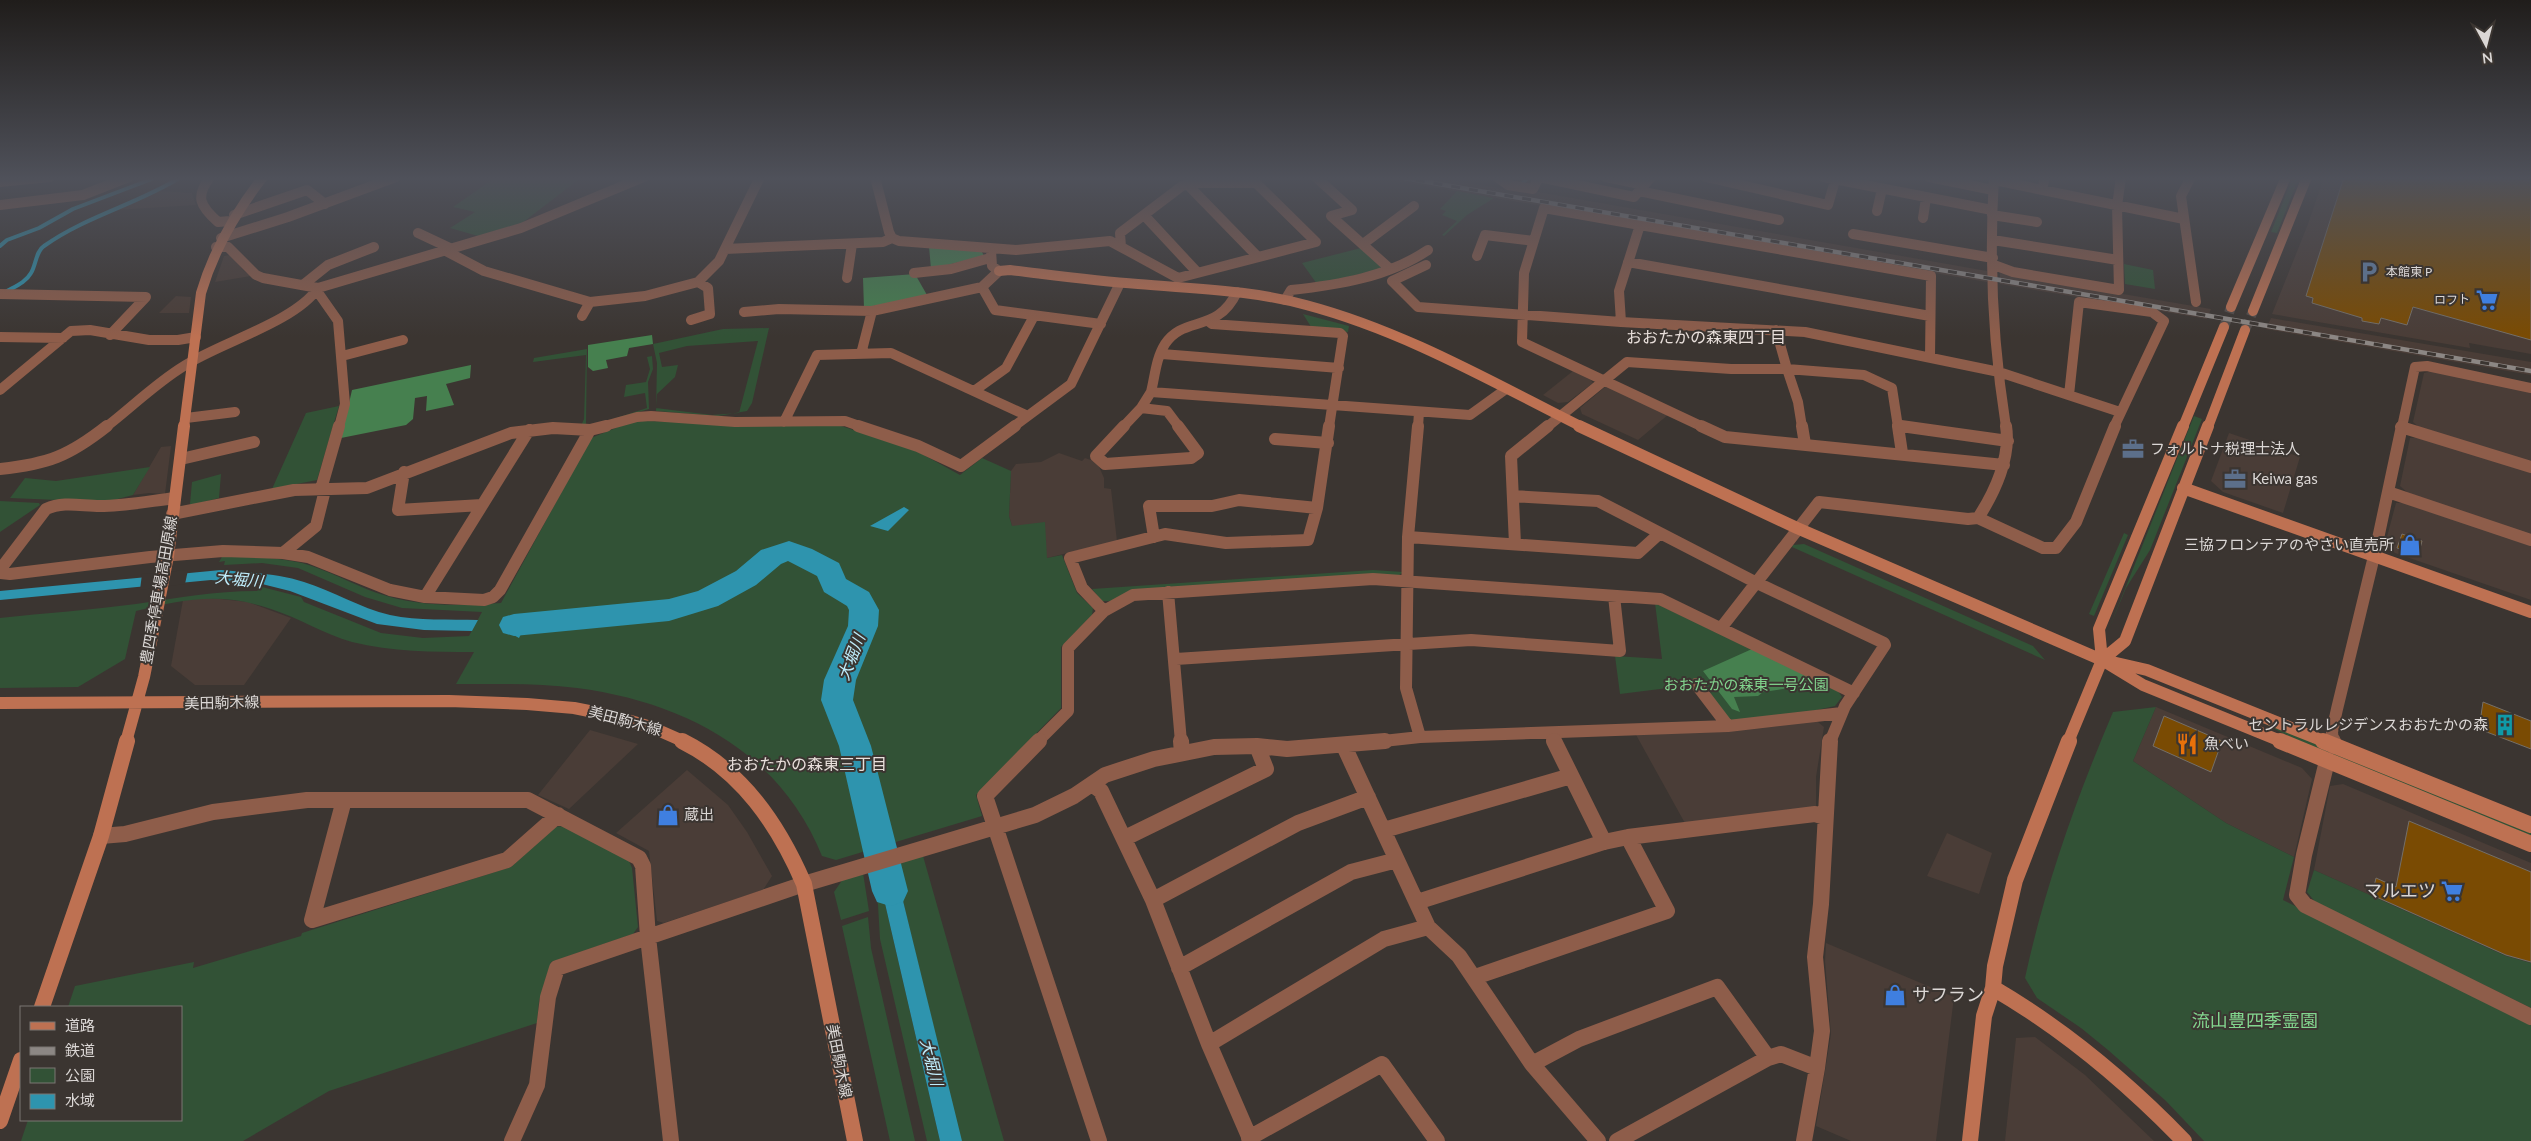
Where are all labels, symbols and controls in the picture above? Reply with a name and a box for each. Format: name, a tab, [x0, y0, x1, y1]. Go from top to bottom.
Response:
north arrow	[2461, 20, 2511, 70]
text: N	[2481, 49, 2494, 67]
parking icon: 本館東 P	[2356, 259, 2382, 285]
place label: 本館東 P	[2386, 264, 2432, 279]
supermarket icon: ロフト	[2474, 287, 2500, 313]
place label: ロフト	[2434, 292, 2470, 307]
district label: おおたかの森東四丁目	[1626, 327, 1786, 346]
office icon: フォルトナ税理士法人	[2120, 436, 2146, 462]
place label: フォルトナ税理士法人	[2150, 439, 2300, 457]
office icon: Keiwa gas	[2222, 466, 2248, 492]
place label: Keiwa gas	[2252, 469, 2318, 487]
street label: 豊四季停車場高田原線	[136, 514, 180, 665]
shop icon: 三協フロンテアのやさい直売所	[2397, 532, 2423, 558]
place label: 三協フロンテアのやさい直売所	[2184, 535, 2394, 553]
water label: 大堀川	[214, 567, 266, 591]
water label: 大堀川	[833, 629, 869, 683]
park label: おおたかの森東一号公園	[1663, 675, 1829, 693]
street label: 美田駒木線	[184, 692, 260, 712]
street label: 美田駒木線	[587, 702, 664, 738]
building icon: セントラルレジデンスおおたかの森	[2492, 712, 2518, 738]
place label: セントラルレジデンスおおたかの森	[2248, 715, 2488, 733]
restaurant icon: 魚べい	[2174, 731, 2200, 757]
place label: 魚べい	[2204, 734, 2249, 752]
district label: おおたかの森東三丁目	[727, 754, 887, 773]
shop icon: 蔵出	[655, 802, 681, 828]
place label: 蔵出	[684, 805, 714, 823]
supermarket icon: マルエツ	[2439, 878, 2465, 904]
place label: マルエツ	[2364, 879, 2436, 901]
shop icon: サフラン	[1882, 982, 1908, 1008]
place label: サフラン	[1912, 983, 1984, 1005]
legend	[20, 1006, 182, 1121]
park label: 流山豊四季霊園	[2192, 1009, 2318, 1031]
text: 道路	[65, 1016, 95, 1034]
street label: 美田駒木線	[824, 1022, 856, 1099]
water label: 大堀川	[917, 1036, 948, 1089]
text: 鉄道	[65, 1041, 95, 1059]
text: 公園	[65, 1066, 95, 1084]
text: 水域	[65, 1091, 95, 1109]

